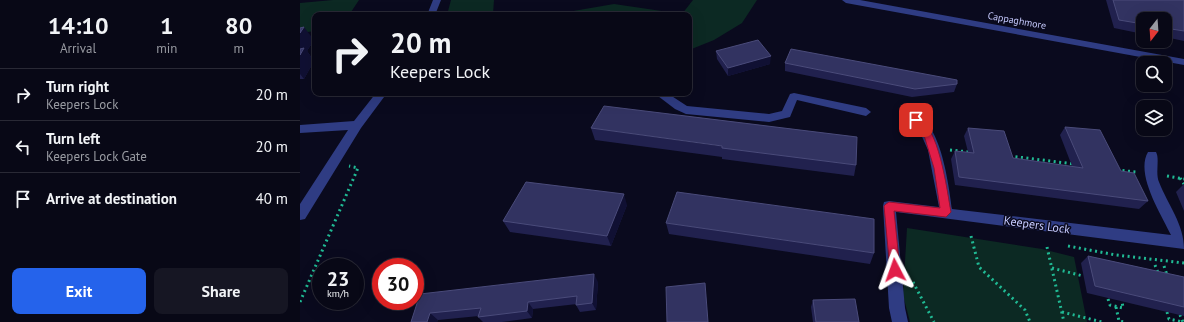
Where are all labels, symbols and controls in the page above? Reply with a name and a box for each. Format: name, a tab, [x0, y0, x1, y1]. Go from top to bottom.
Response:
street label: Cappaghmore	[987, 9, 1047, 32]
text: 14:10	[48, 10, 109, 41]
text: 1	[160, 10, 174, 41]
text: 80	[225, 10, 252, 41]
north arrow	[1136, 12, 1172, 48]
map controls	[1136, 12, 1172, 136]
text: 20 m	[390, 24, 451, 61]
icon: right	[324, 28, 376, 80]
text: Arrival	[60, 40, 96, 57]
text: min	[156, 40, 177, 57]
text: m	[233, 40, 244, 57]
button: search	[1136, 56, 1172, 92]
text: Keepers Lock	[390, 60, 490, 83]
text: Turn right	[46, 77, 109, 96]
icon: right	[12, 84, 34, 106]
text: 20 m	[255, 85, 288, 104]
text: Keepers Lock	[46, 96, 118, 113]
button: layers	[1136, 100, 1172, 136]
pin	[899, 103, 933, 137]
icon: arrive	[905, 109, 927, 131]
text: Turn left	[46, 129, 100, 148]
icon: left	[12, 136, 34, 158]
text: 20 m	[255, 137, 288, 156]
text: Keepers Lock Gate	[46, 148, 147, 165]
icon: arrive	[12, 188, 34, 210]
text: Arrive at destination	[46, 189, 177, 208]
text: 40 m	[255, 189, 288, 208]
street label: Keepers Lock	[1003, 212, 1071, 237]
position arrow	[874, 249, 916, 291]
speed limit sign: 30	[372, 258, 424, 310]
text: 23	[327, 266, 349, 292]
button: Exit	[12, 268, 146, 314]
button: Share	[154, 268, 288, 314]
text: km/h	[327, 287, 349, 300]

